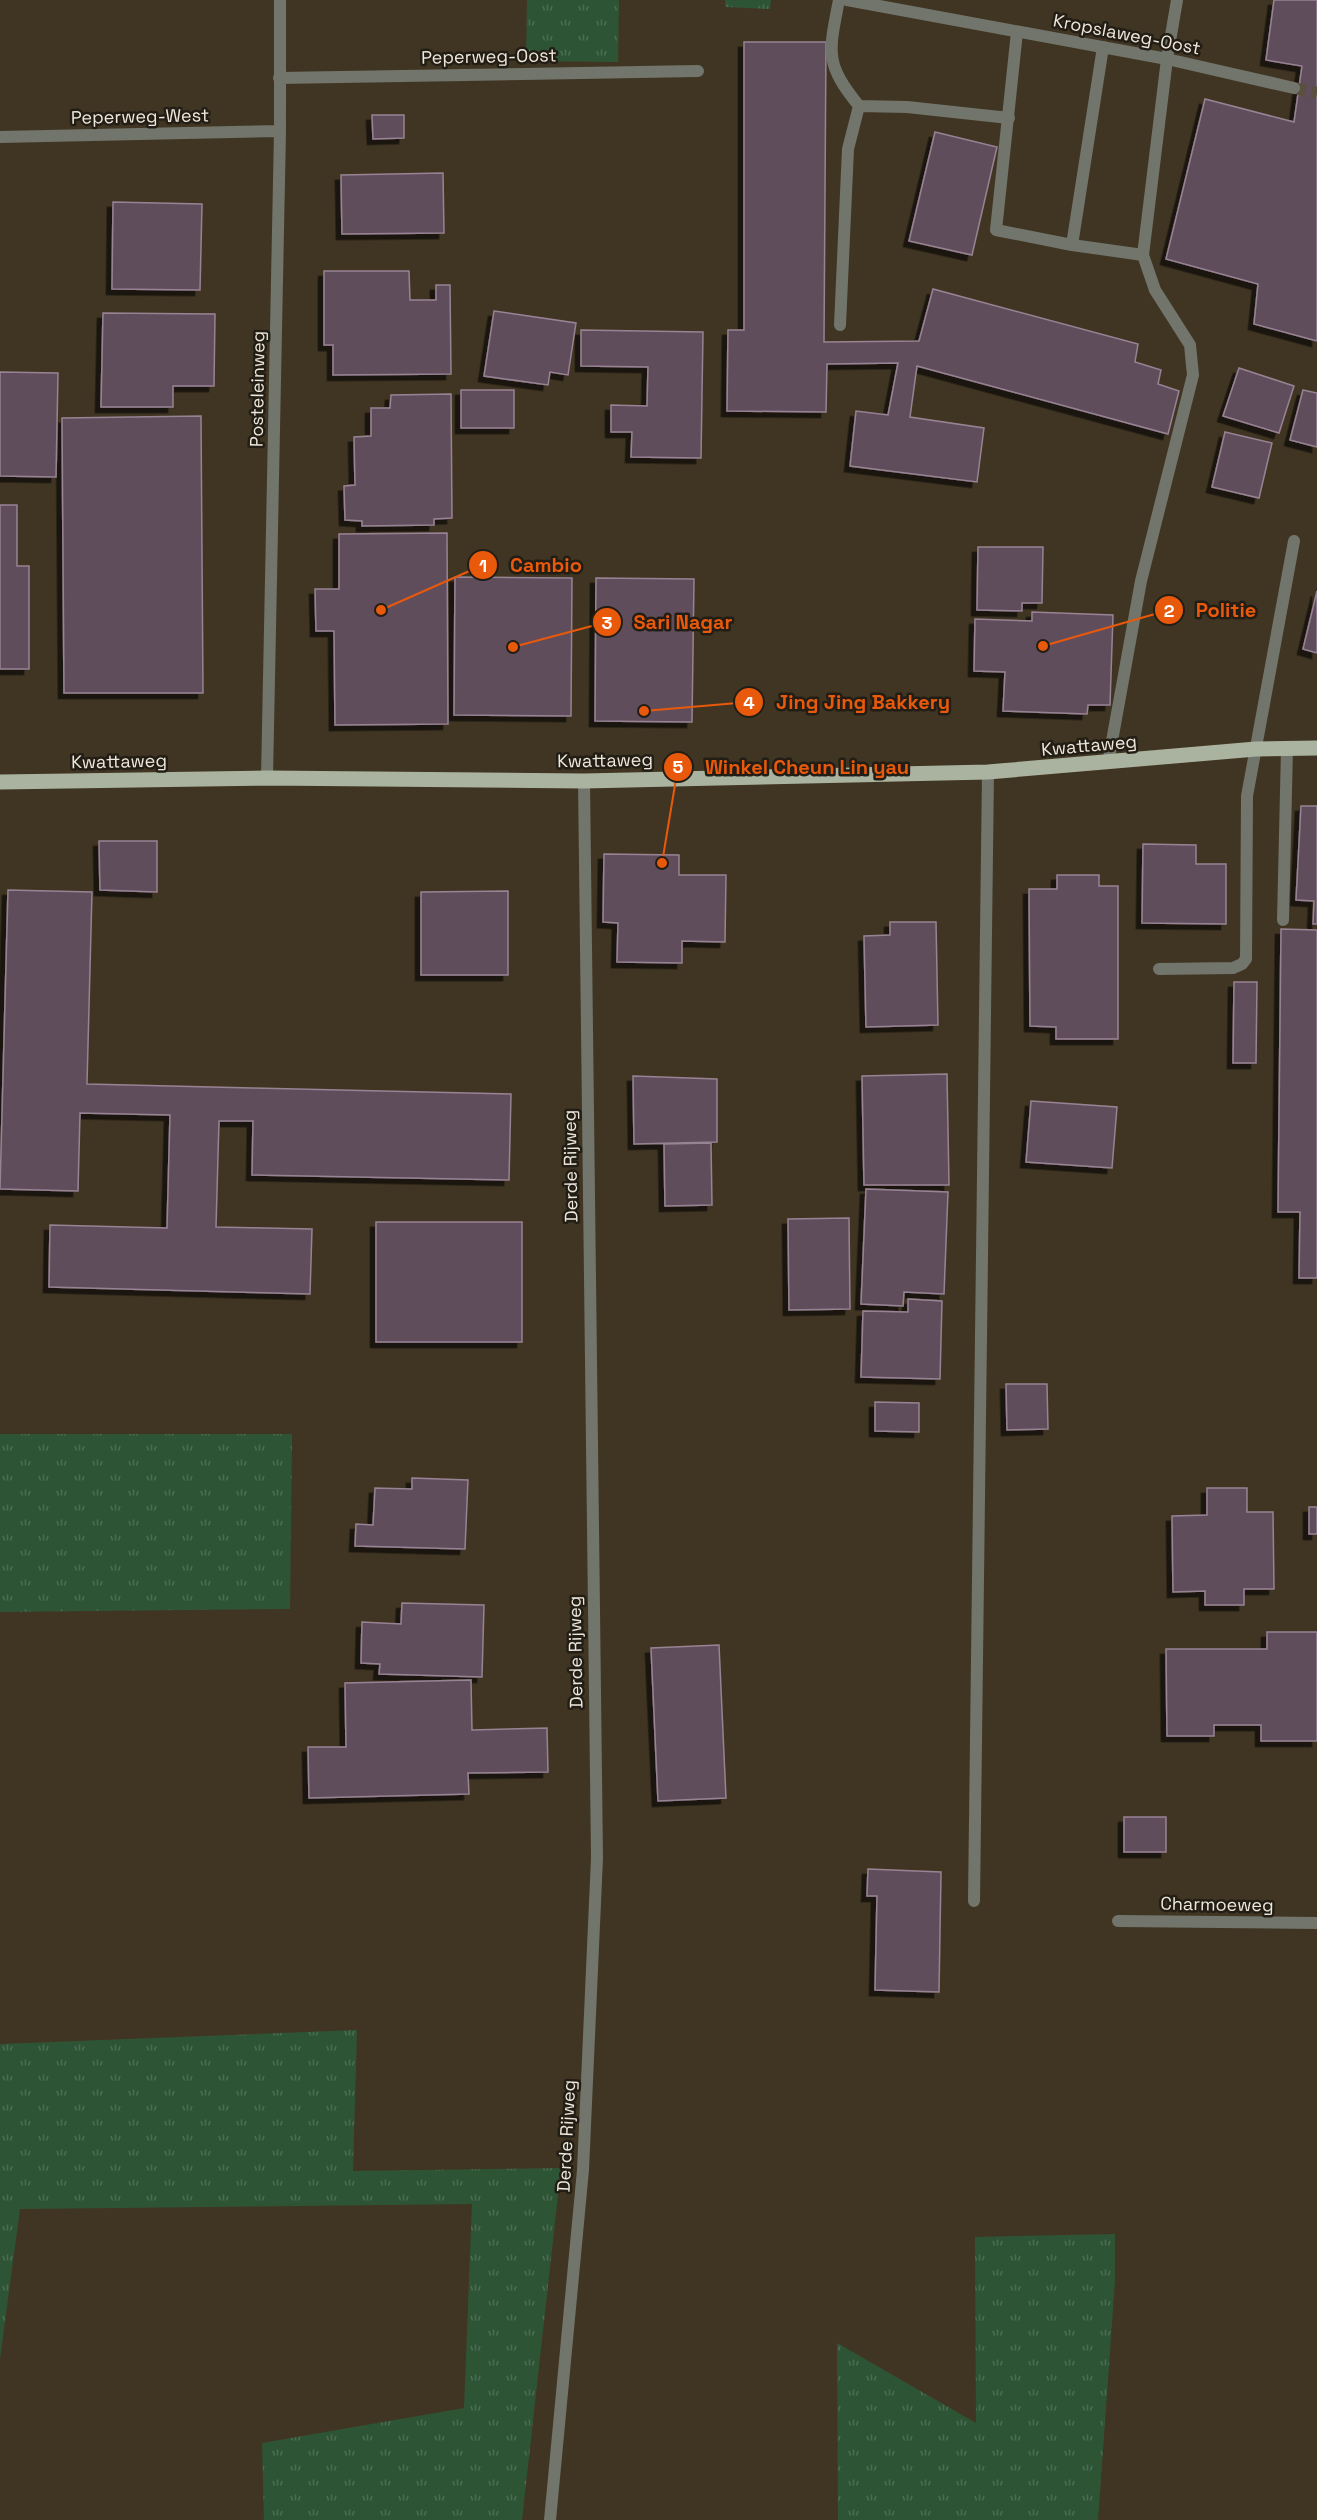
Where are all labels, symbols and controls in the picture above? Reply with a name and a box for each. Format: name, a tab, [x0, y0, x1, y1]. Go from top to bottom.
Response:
street label: Kropslaweg-Oost	[1051, 8, 1203, 60]
street label: Peperweg-Oost	[421, 43, 557, 69]
street label: Peperweg-West	[71, 103, 209, 129]
street label: Posteleinweg	[244, 331, 270, 447]
callout: Cambio	[468, 546, 594, 584]
text: Cambio	[510, 552, 582, 578]
text: 1	[479, 554, 487, 577]
callout: Politie	[1154, 591, 1268, 629]
text: Politie	[1196, 597, 1256, 623]
text: 2	[1164, 599, 1175, 622]
callout: Sari Nagar	[592, 603, 745, 641]
text: Sari Nagar	[634, 609, 733, 635]
text: 3	[602, 611, 613, 634]
callout: Jing Jing Bakkery	[734, 683, 962, 721]
text: Jing Jing Bakkery	[776, 689, 950, 715]
text: 4	[743, 691, 755, 714]
street label: Kwattaweg	[1040, 729, 1138, 761]
street label: Kwattaweg	[557, 748, 653, 772]
callout: Winkel Cheun Lin yau	[663, 748, 921, 786]
street label: Kwattaweg	[71, 749, 167, 773]
text: Winkel Cheun Lin yau	[705, 754, 909, 780]
text: 5	[673, 755, 684, 778]
street label: Derde Rijweg	[558, 1110, 582, 1222]
street label: Derde Rijweg	[563, 1596, 587, 1708]
street label: Charmoeweg	[1160, 1892, 1274, 1916]
street label: Derde Rijweg	[552, 2079, 580, 2193]

